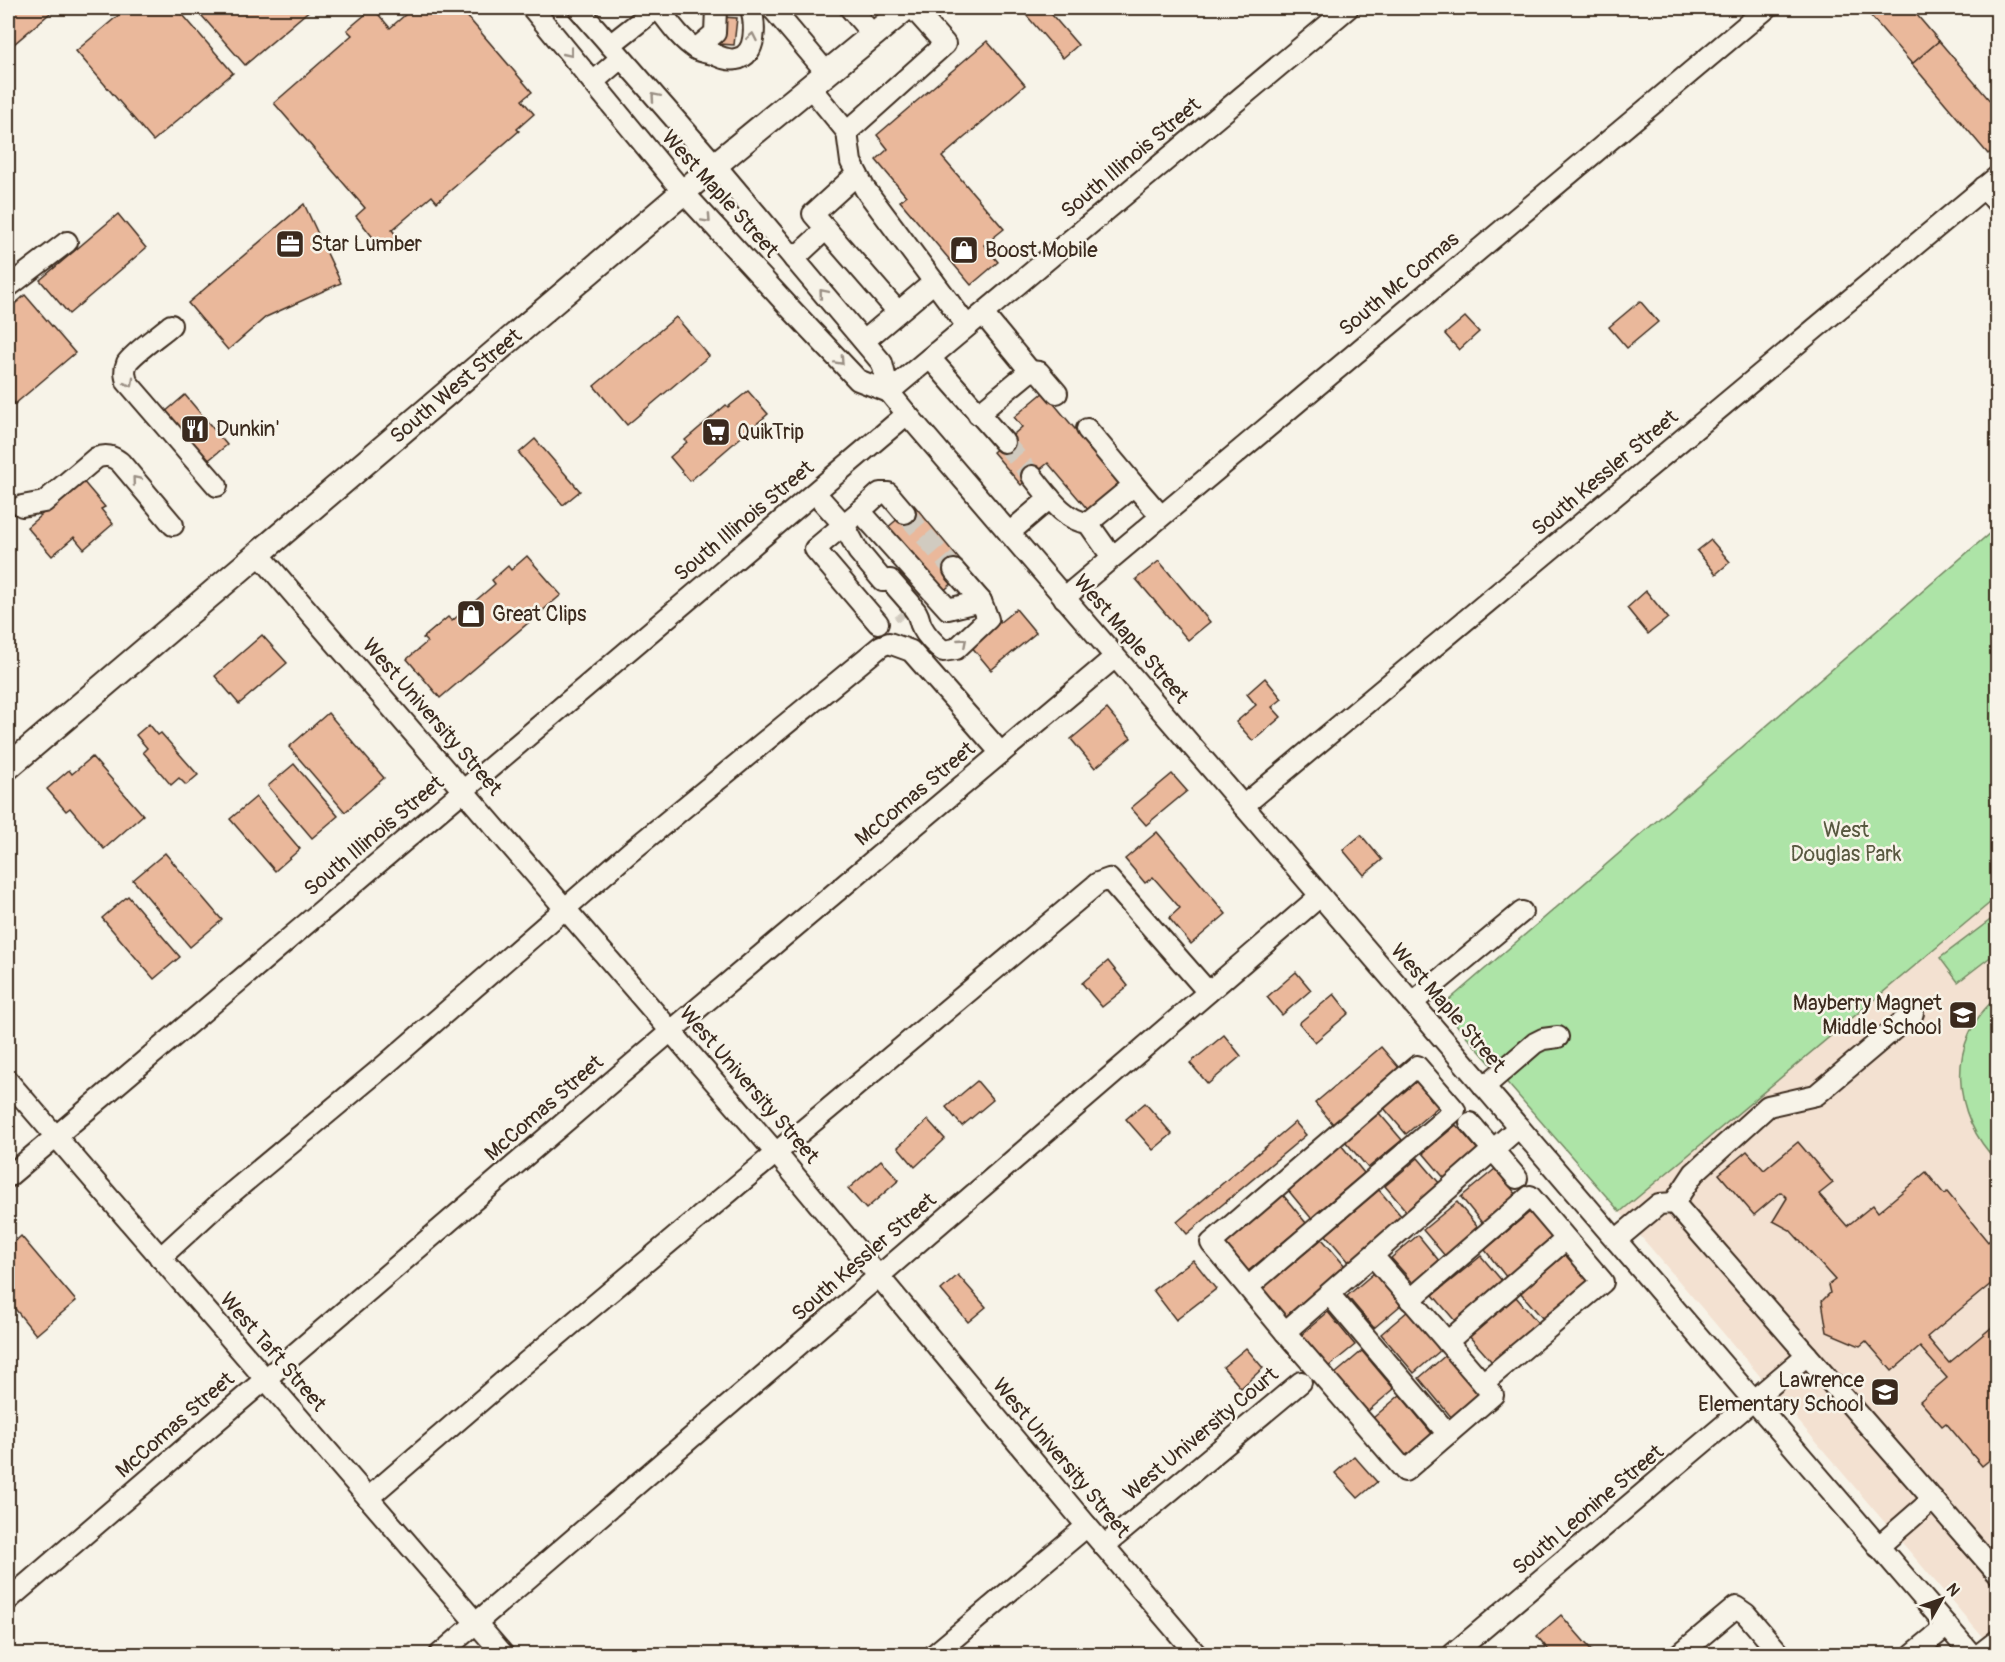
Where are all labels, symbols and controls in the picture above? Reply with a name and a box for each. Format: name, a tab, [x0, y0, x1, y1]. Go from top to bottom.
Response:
one-way arrow	[745, 32, 758, 42]
one-way arrow	[562, 46, 573, 57]
street label: South Illinois Street	[1055, 91, 1207, 224]
one-way arrow	[651, 93, 662, 104]
street label: West Maple Street	[656, 125, 785, 264]
one-way arrow	[700, 211, 711, 222]
street label: South Mc Comas	[1333, 225, 1465, 342]
office icon: Star Lumber	[274, 228, 306, 260]
place label: Star Lumber	[311, 231, 423, 258]
shop icon: Boost Mobile	[948, 234, 980, 266]
place label: Boost Mobile	[985, 237, 1098, 264]
one-way arrow	[819, 289, 830, 300]
street label: South West Street	[384, 322, 528, 449]
one-way arrow	[833, 355, 844, 365]
one-way arrow	[123, 376, 134, 387]
street label: South Kessler Street	[1526, 403, 1684, 542]
restaurant icon: Dunkin'	[179, 413, 211, 445]
place label: Dunkin'	[216, 416, 280, 443]
supermarket icon: QuikTrip	[700, 416, 732, 448]
place label: QuikTrip	[737, 419, 804, 446]
street label: South Illinois Street	[668, 454, 820, 587]
one-way arrow	[132, 476, 143, 487]
street label: West Maple Street	[1068, 569, 1195, 710]
shop icon: Great Clips	[455, 598, 487, 630]
place label: Great Clips	[492, 601, 587, 628]
street label: West University Street	[356, 633, 508, 802]
one-way arrow	[956, 638, 967, 649]
street label: McComas Street	[849, 736, 981, 852]
street label: South Illinois Street	[298, 769, 450, 902]
park label: West Douglas Park	[1790, 817, 1902, 868]
street label: West Maple Street	[1385, 938, 1512, 1079]
place label: Mayberry Magnet Middle School	[1793, 990, 1943, 1041]
school or university icon: Mayberry Magnet Middle School	[1947, 999, 1979, 1031]
street label: West University Street	[673, 1001, 825, 1170]
street label: McComas Street	[479, 1049, 609, 1167]
street label: South Kessler Street	[786, 1186, 942, 1327]
street label: West Taft Street	[214, 1287, 333, 1418]
street label: West University Court	[1118, 1361, 1284, 1507]
street label: McComas Street	[110, 1366, 240, 1484]
place label: Lawrence Elementary School	[1698, 1367, 1865, 1418]
street label: West University Street	[986, 1373, 1136, 1544]
school or university icon: Lawrence Elementary School	[1869, 1376, 1901, 1408]
street label: South Leonine Street	[1507, 1438, 1670, 1581]
north arrow	[1912, 1569, 1972, 1629]
text: N	[1942, 1579, 1964, 1601]

